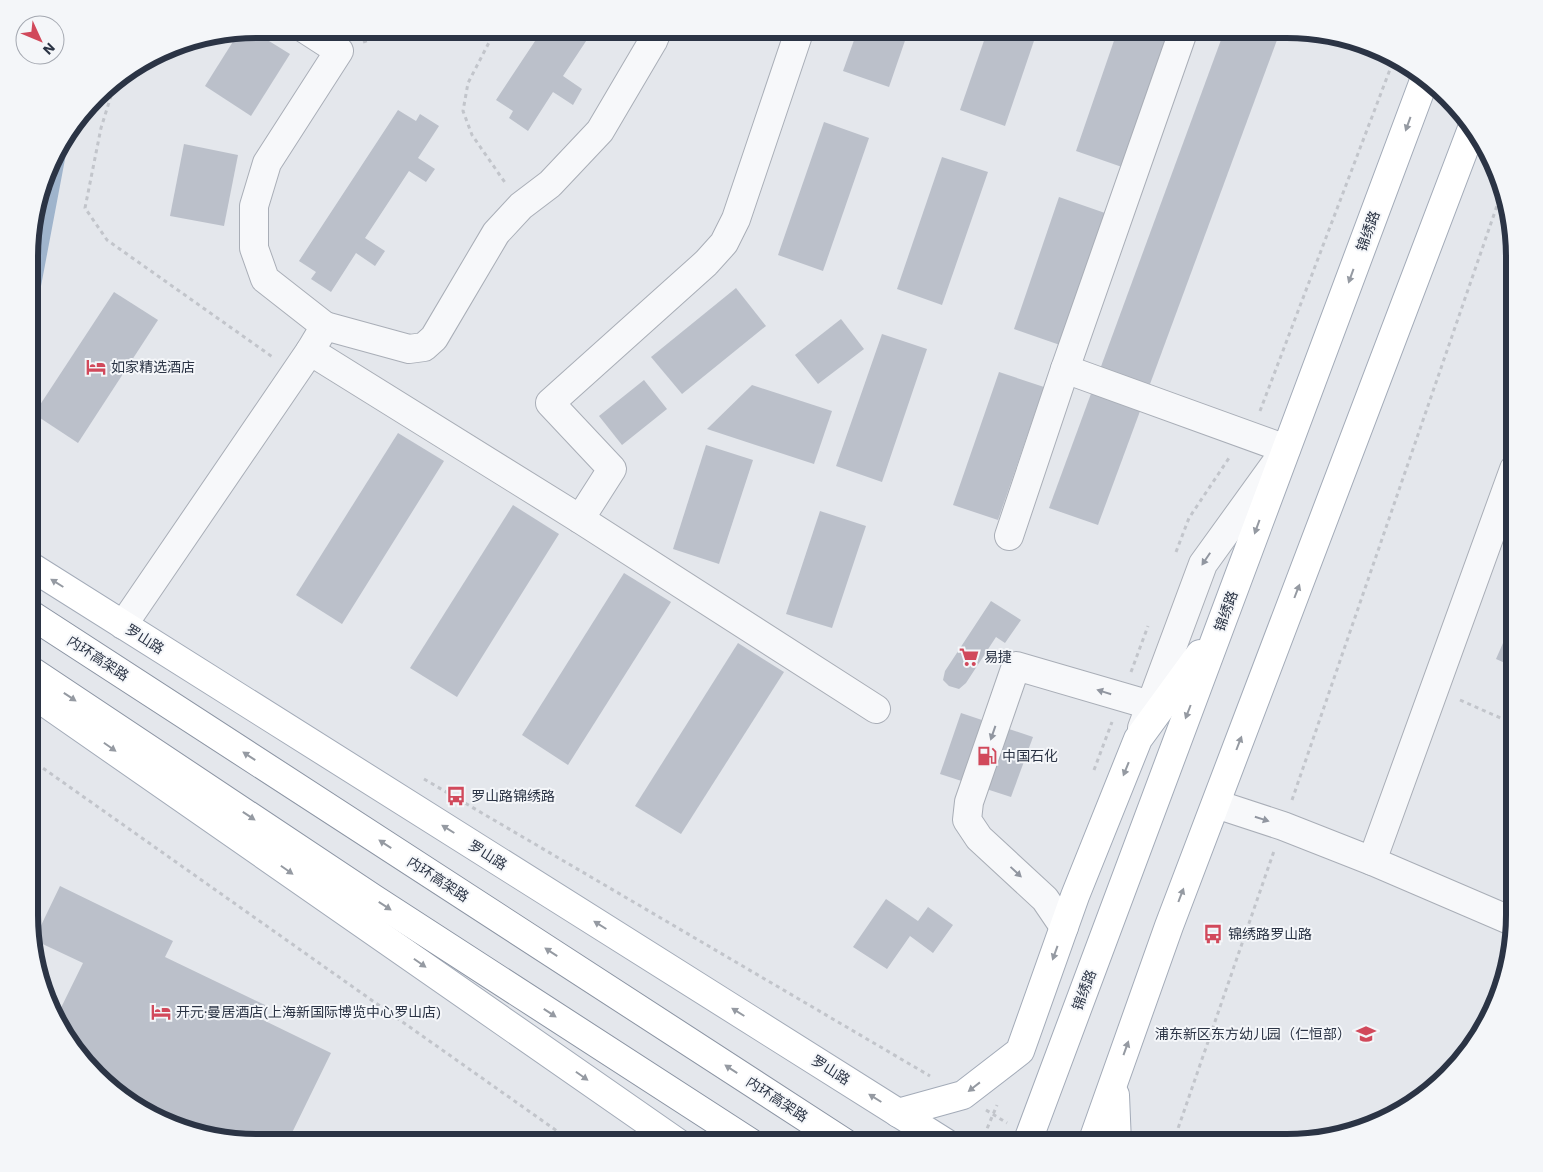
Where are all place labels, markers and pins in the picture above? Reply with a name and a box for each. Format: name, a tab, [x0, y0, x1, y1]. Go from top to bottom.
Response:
hotel icon: 如家精选酒店	[85, 356, 107, 378]
place label: 如家精选酒店	[111, 359, 195, 375]
supermarket icon: 易捷	[958, 646, 980, 668]
place label: 易捷	[984, 649, 1012, 665]
fuel station icon: 中国石化	[976, 745, 998, 767]
place label: 中国石化	[1002, 748, 1058, 764]
bus stop icon: 罗山路锦绣路	[445, 785, 467, 807]
place label: 罗山路锦绣路	[471, 788, 555, 804]
bus stop icon: 锦绣路罗山路	[1202, 923, 1224, 945]
place label: 锦绣路罗山路	[1228, 926, 1312, 942]
hotel icon: 开元·曼居酒店(上海新国际博览中心罗山店)	[150, 1001, 172, 1023]
place label: 开元·曼居酒店(上海新国际博览中心罗山店)	[176, 1004, 441, 1020]
school or university icon: 浦东新区东方幼儿园（仁恒部）	[1355, 1023, 1377, 1045]
place label: 浦东新区东方幼儿园（仁恒部）	[1155, 1026, 1351, 1042]

